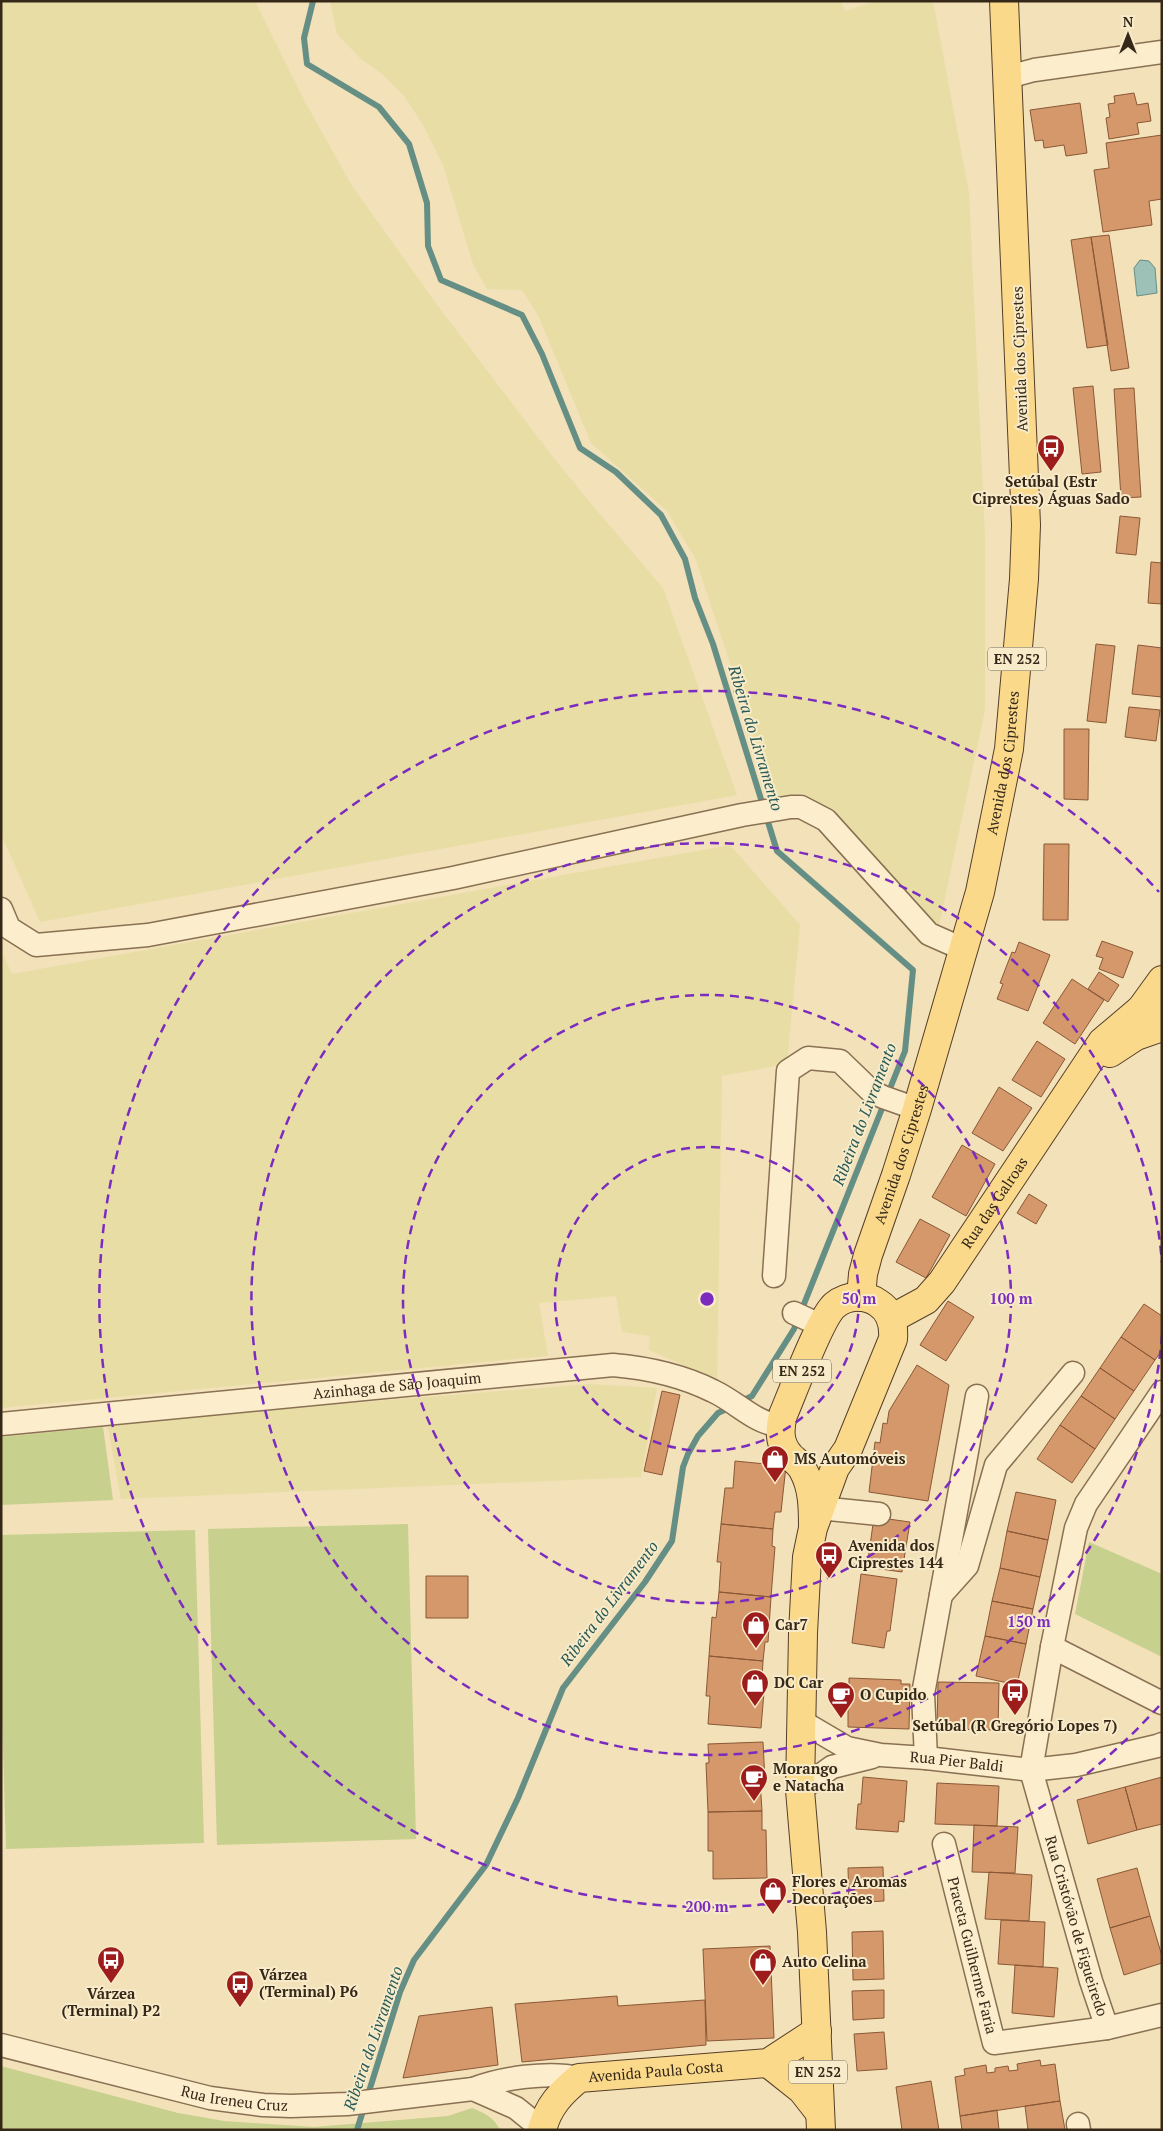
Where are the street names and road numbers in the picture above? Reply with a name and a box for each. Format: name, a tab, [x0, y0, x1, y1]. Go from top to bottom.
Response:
street label: Avenida dos Ciprestes	[1006, 286, 1032, 432]
road number: EN 252	[988, 648, 1046, 671]
street label: Avenida dos Ciprestes	[981, 690, 1023, 837]
street label: Avenida dos Ciprestes	[869, 1082, 933, 1227]
street label: Rua das Galroas	[956, 1153, 1032, 1252]
road number: EN 252	[773, 1360, 831, 1382]
street label: Azinhaga de São Joaquim	[312, 1367, 482, 1403]
street label: Rua Pier Baldi	[909, 1746, 1005, 1776]
street label: Rua Cristóvão de Figueiredo	[1041, 1833, 1113, 2019]
street label: Praceta Guilherme Faria	[944, 1875, 1002, 2036]
street label: Avenida Paula Costa	[587, 2056, 724, 2086]
road number: EN 252	[789, 2060, 847, 2084]
street label: Rua Ireneu Cruz	[179, 2080, 288, 2115]

